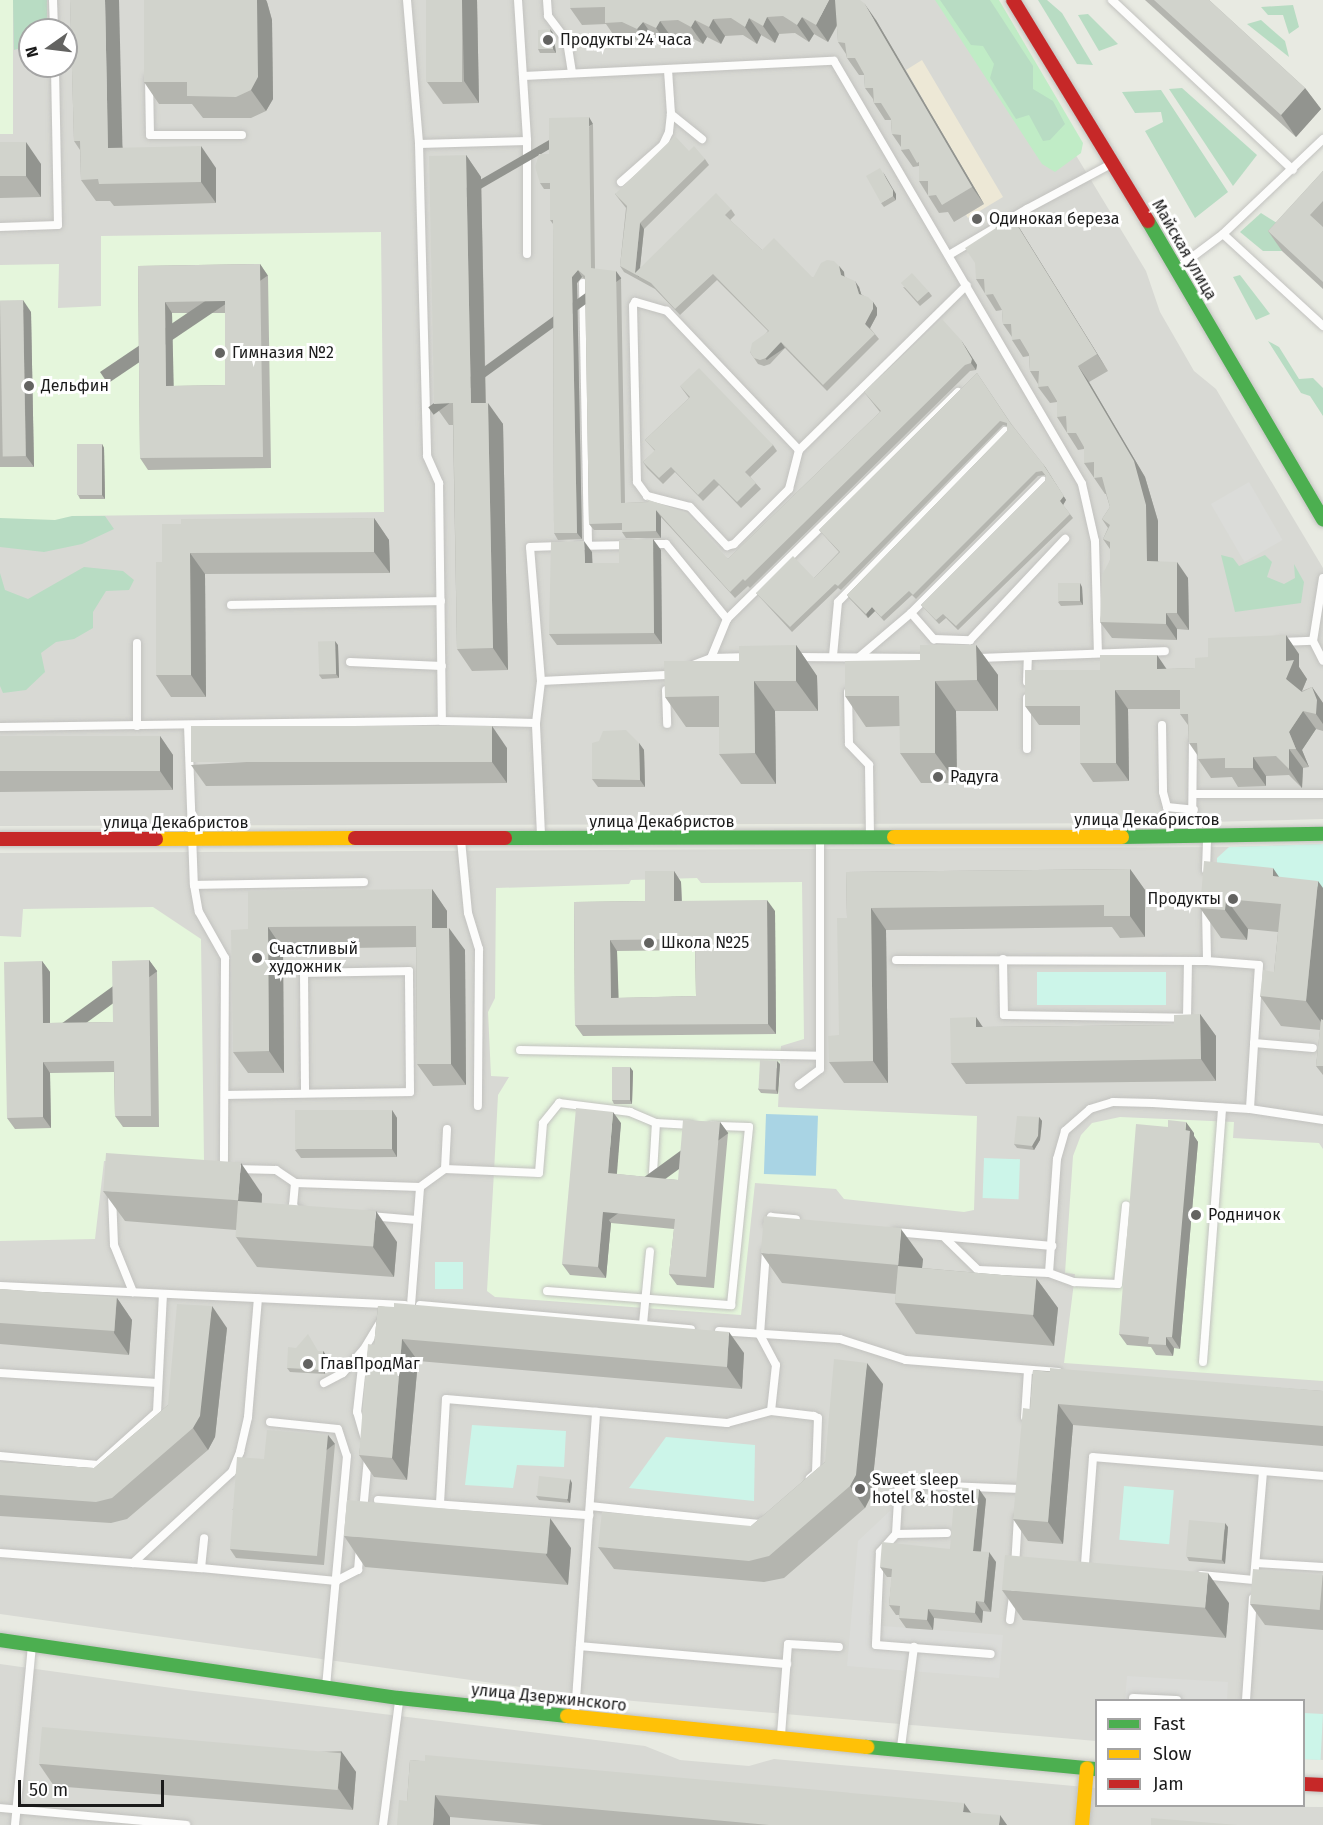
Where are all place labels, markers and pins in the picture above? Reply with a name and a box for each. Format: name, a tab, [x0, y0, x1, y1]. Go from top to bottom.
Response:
place label: Продукты 24 часа	[560, 30, 692, 50]
marker: Продукты 24 часа	[541, 33, 555, 47]
place label: Одинокая береза	[989, 209, 1119, 229]
marker: Одинокая береза	[970, 212, 984, 226]
place label: Гимназия №2	[232, 343, 334, 363]
marker: Гимназия №2	[213, 346, 227, 360]
place label: Дельфин	[41, 376, 109, 396]
marker: Дельфин	[22, 379, 36, 393]
place label: Радуга	[950, 767, 999, 787]
marker: Радуга	[931, 770, 945, 784]
place label: Продукты	[1147, 889, 1221, 909]
marker: Продукты	[1226, 892, 1240, 906]
place label: Школа №25	[661, 933, 749, 953]
marker: Школа №25	[642, 936, 656, 950]
place label: Счастливый художник	[269, 939, 358, 977]
marker: Счастливый художник	[250, 951, 264, 965]
place label: Родничок	[1208, 1205, 1280, 1225]
marker: Родничок	[1189, 1208, 1203, 1222]
place label: ГлавПродМаг	[320, 1354, 420, 1374]
marker: ГлавПродМаг	[301, 1357, 315, 1371]
place label: Sweet sleep hotel & hostel	[872, 1470, 975, 1508]
marker: Sweet sleep hotel & hostel	[853, 1482, 867, 1496]

